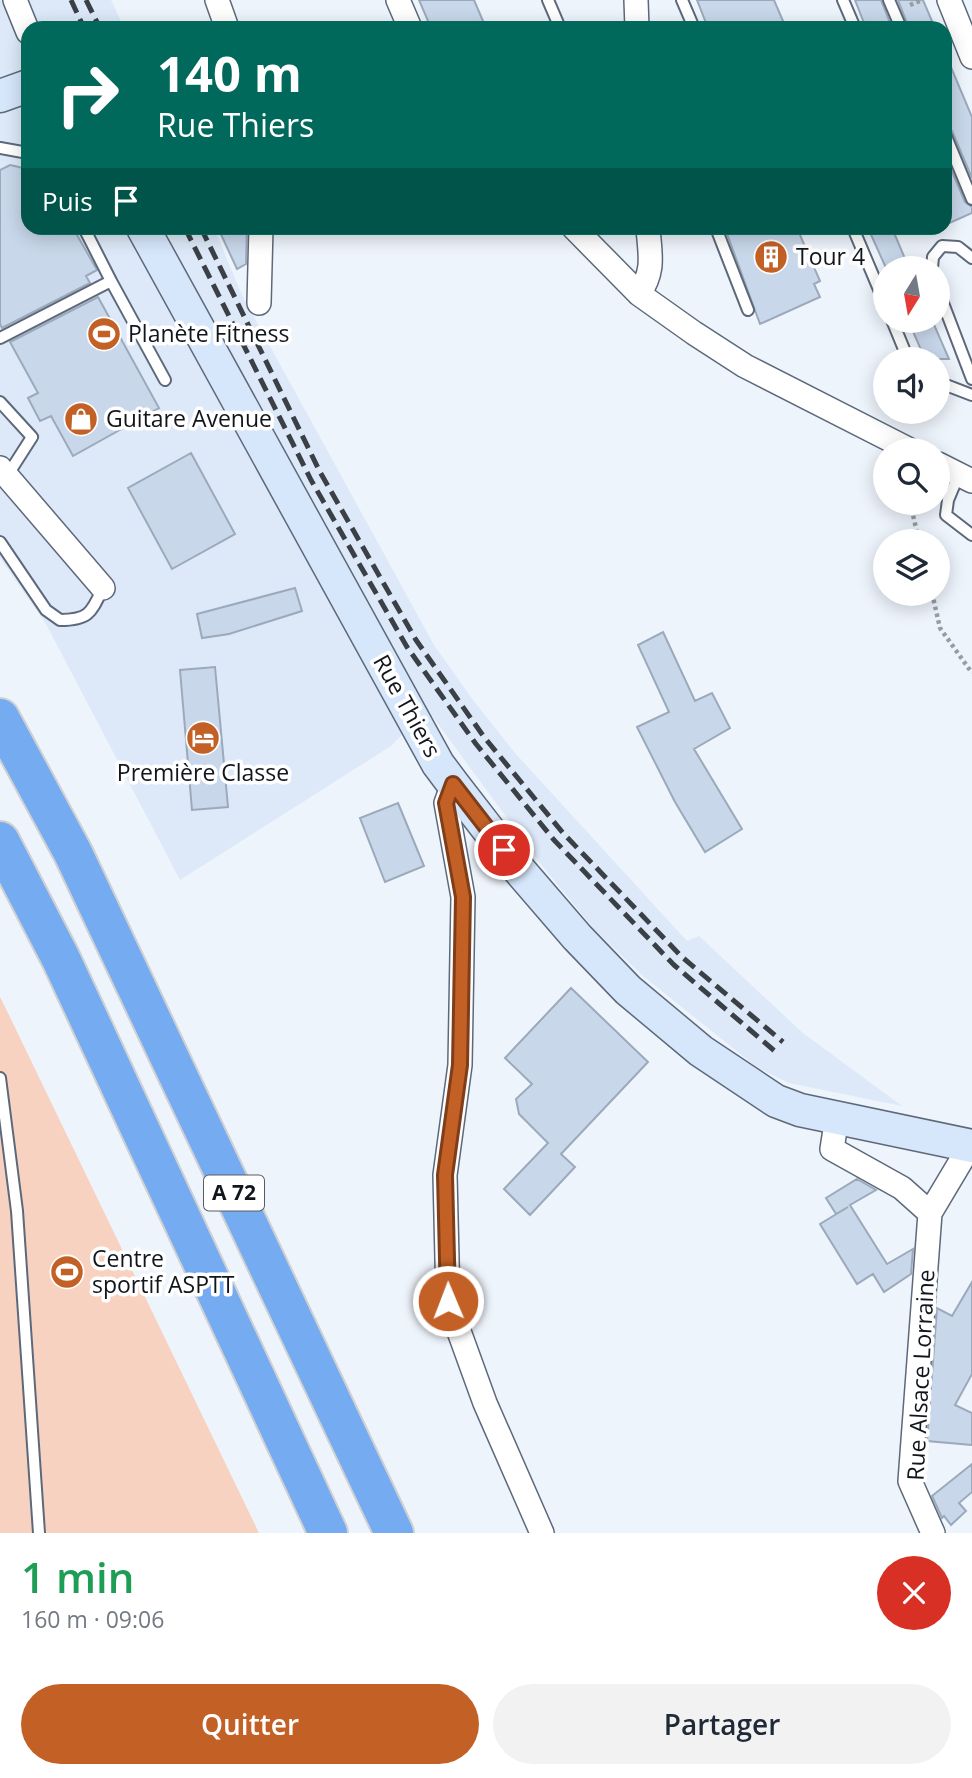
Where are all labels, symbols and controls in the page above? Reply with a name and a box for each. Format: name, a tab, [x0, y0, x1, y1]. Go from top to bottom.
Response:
text: 140 m	[157, 40, 302, 106]
icon: right	[42, 49, 133, 140]
text: Rue Thiers	[157, 103, 314, 146]
icon: arrive	[107, 182, 145, 220]
text: Puis	[42, 183, 93, 219]
building icon: Tour 4	[752, 238, 790, 276]
place label: Tour 4	[796, 240, 865, 272]
north arrow	[873, 256, 950, 332]
map controls	[873, 256, 950, 606]
sports icon: Planète Fitness	[85, 315, 123, 353]
place label: Planète Fitness	[128, 317, 289, 349]
button: sound	[873, 347, 950, 424]
shop icon: Guitare Avenue	[62, 400, 100, 438]
place label: Guitare Avenue	[106, 402, 272, 434]
button: search	[873, 438, 950, 515]
button: layers	[873, 529, 950, 606]
street label: Rue Thiers	[366, 648, 449, 763]
hotel icon: Première Classe	[184, 719, 222, 757]
place label: Première Classe	[117, 756, 289, 788]
pin	[474, 820, 534, 880]
icon: arrive	[485, 831, 523, 869]
road number: A 72	[204, 1176, 264, 1210]
place label: Centre sportif ASPTT	[92, 1242, 235, 1300]
sports icon: Centre sportif ASPTT	[48, 1253, 86, 1291]
position arrow	[411, 1264, 485, 1338]
street label: Rue Alsace Lorraine	[898, 1269, 942, 1481]
text: 1 min	[21, 1548, 134, 1605]
button: close	[877, 1556, 951, 1630]
text: 160 m · 09:06	[21, 1603, 164, 1635]
button: Quitter	[21, 1684, 479, 1764]
button: Partager	[493, 1684, 951, 1764]

